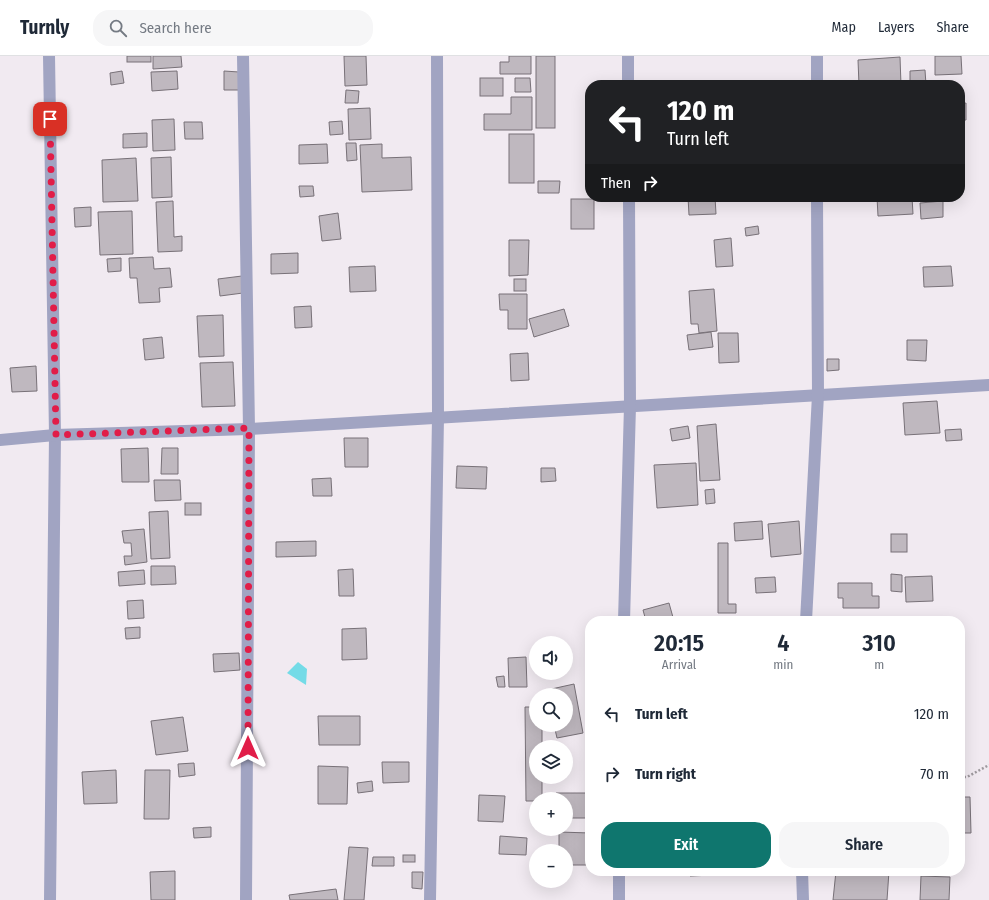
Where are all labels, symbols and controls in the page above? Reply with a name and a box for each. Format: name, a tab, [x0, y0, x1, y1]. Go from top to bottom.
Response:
search box	[93, 10, 373, 46]
text: Turnly	[20, 16, 69, 39]
icon: search	[107, 17, 129, 39]
text: Search here	[139, 19, 212, 37]
text: Map	[832, 19, 856, 36]
text: Layers	[878, 19, 914, 36]
text: Share	[936, 19, 969, 36]
text: 120 m	[667, 94, 734, 127]
icon: left	[601, 96, 653, 148]
pin	[33, 102, 67, 136]
icon: arrive	[39, 108, 61, 130]
text: Turn left	[667, 128, 729, 150]
icon: right	[639, 172, 661, 194]
text: Then	[601, 174, 631, 192]
text: 20:15	[654, 629, 704, 657]
text: 4	[777, 629, 789, 657]
text: 310	[862, 629, 896, 657]
map controls	[529, 636, 573, 888]
button: sound	[529, 636, 573, 680]
text: Arrival	[662, 657, 696, 672]
text: min	[773, 657, 793, 672]
text: m	[874, 657, 884, 672]
button: search	[529, 688, 573, 732]
icon: left	[601, 703, 623, 725]
text: Turn left	[635, 705, 688, 723]
text: 120 m	[914, 705, 949, 723]
position arrow	[227, 727, 269, 769]
button: layers	[529, 740, 573, 784]
icon: right	[601, 763, 623, 785]
text: Turn right	[635, 765, 696, 783]
text: 70 m	[920, 765, 949, 783]
button: +	[529, 792, 573, 836]
button: Exit	[601, 822, 771, 868]
button: Share	[779, 822, 949, 868]
button: −	[529, 844, 573, 888]

